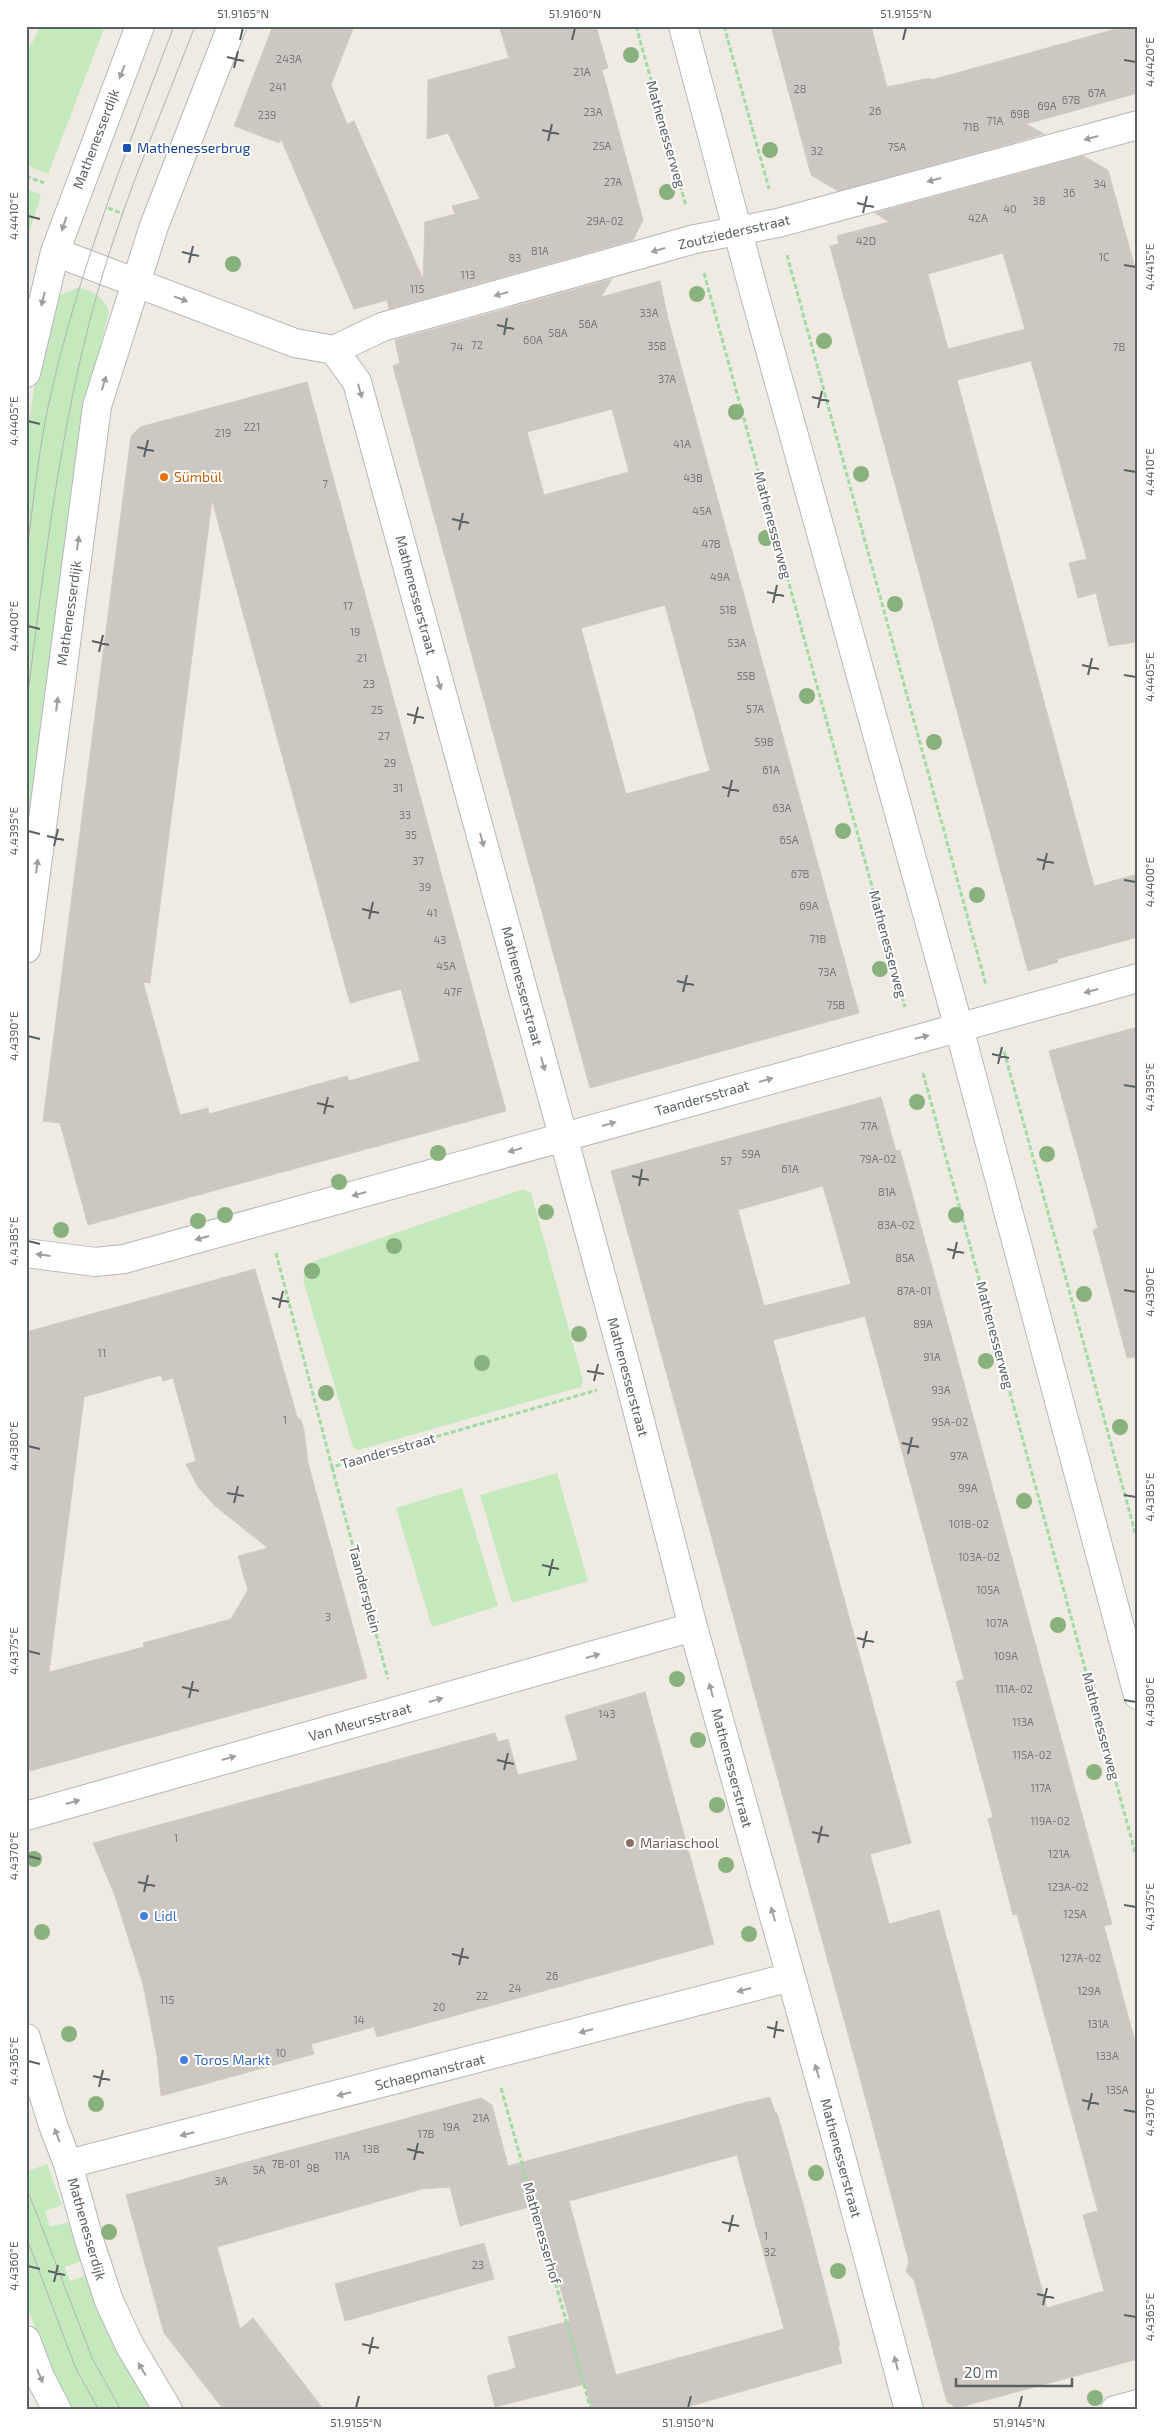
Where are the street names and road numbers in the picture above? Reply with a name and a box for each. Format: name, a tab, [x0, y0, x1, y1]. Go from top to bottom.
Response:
street label: Mathenesserweg	[643, 78, 690, 190]
street label: Mathenesserdijk	[69, 86, 122, 191]
street label: Zoutziedersstraat	[676, 210, 792, 253]
street label: Mathenesserweg	[751, 469, 796, 581]
street label: Mathenesserstraat	[392, 533, 441, 656]
street label: Mathenesserdijk	[53, 559, 84, 667]
street label: Mathenesserweg	[866, 888, 911, 1000]
street label: Mathenesserstraat	[498, 924, 547, 1047]
street label: Taandersstraat	[653, 1076, 751, 1119]
street label: Mathenesserweg	[973, 1279, 1018, 1391]
street label: Mathenesserstraat	[604, 1315, 653, 1438]
street label: Taandersstraat	[339, 1429, 437, 1472]
street label: Taandersplein	[346, 1543, 385, 1635]
street label: Mathenesserweg	[1079, 1670, 1124, 1782]
street label: Van Meursstraat	[306, 1699, 413, 1744]
street label: Mathenesserstraat	[708, 1706, 757, 1829]
street label: Schaepmanstraat	[373, 2050, 487, 2093]
street label: Mathenesserstraat	[817, 2096, 866, 2219]
street label: Mathenesserdijk	[65, 2176, 110, 2282]
street label: Mathenesserhof	[520, 2180, 565, 2286]

